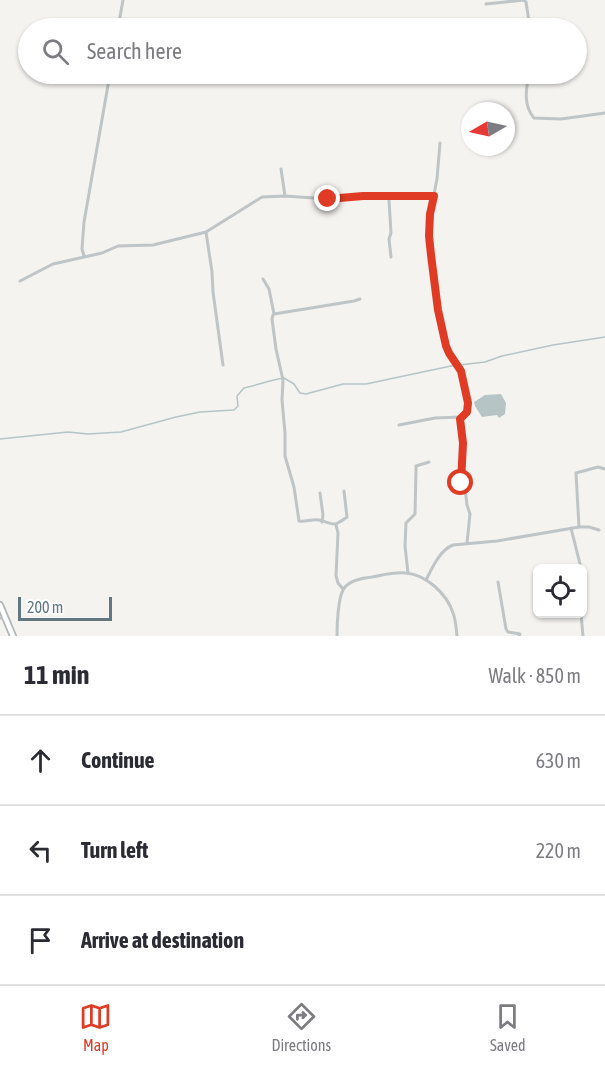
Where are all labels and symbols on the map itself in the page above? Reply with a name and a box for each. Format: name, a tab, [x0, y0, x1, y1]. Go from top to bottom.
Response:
north arrow	[461, 102, 515, 156]
route end	[314, 185, 340, 211]
route start	[447, 469, 473, 495]
scale bar	[18, 594, 112, 622]

